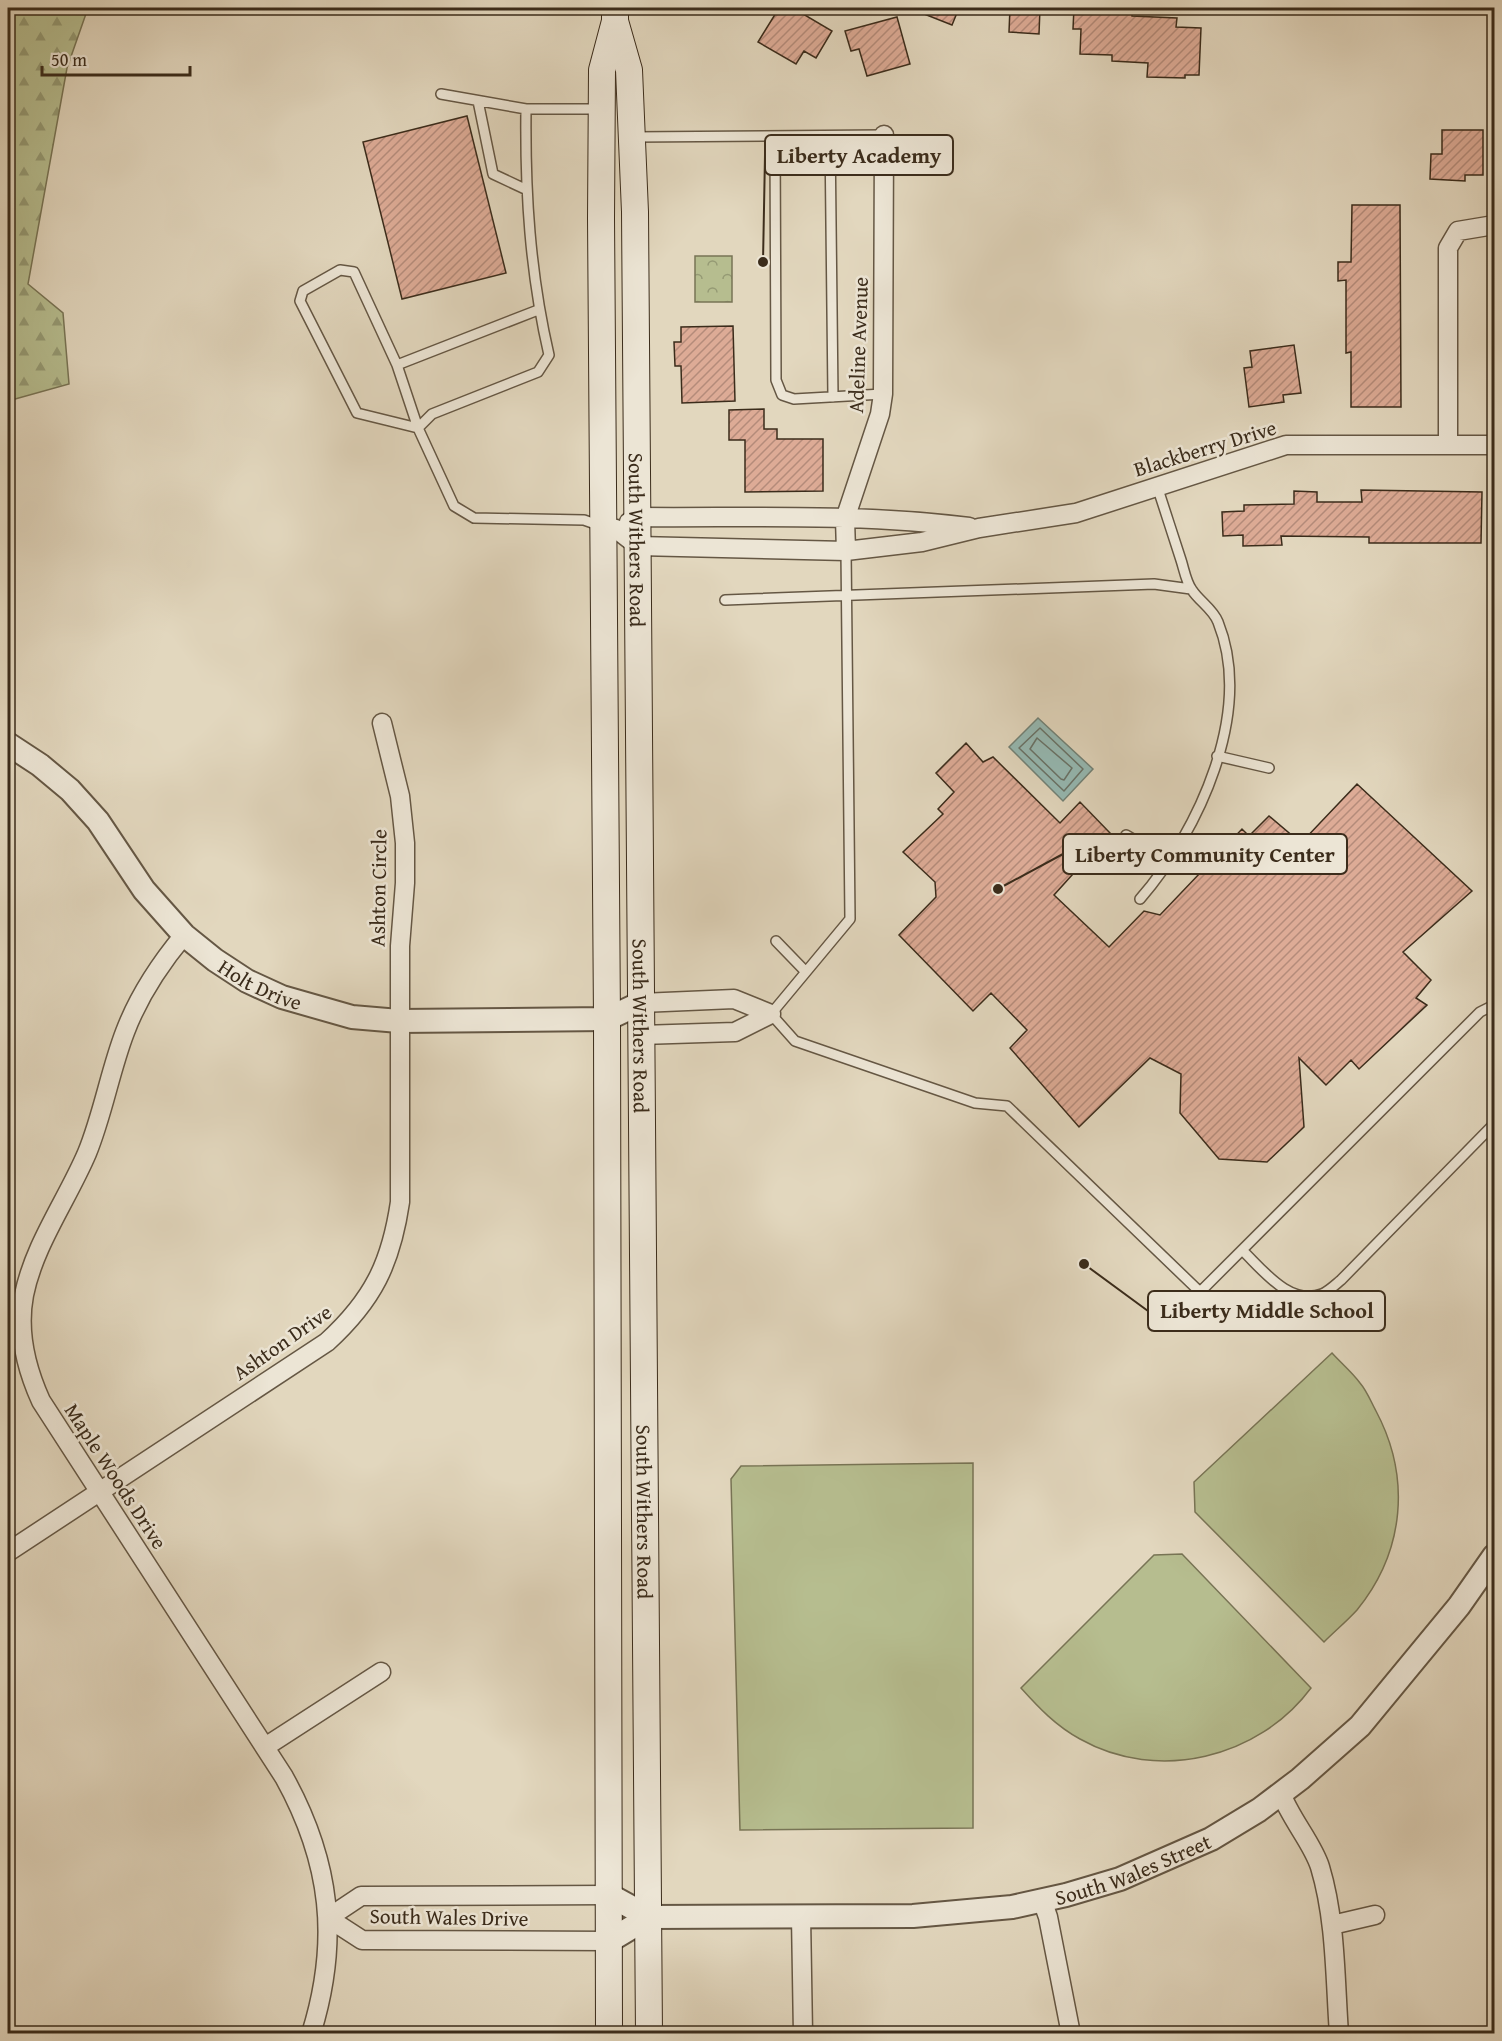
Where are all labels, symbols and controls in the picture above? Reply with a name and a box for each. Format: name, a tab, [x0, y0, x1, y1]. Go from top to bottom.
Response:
scale bar	[42, 39, 190, 77]
text: 50 m	[51, 46, 87, 73]
callout: Liberty Academy	[765, 135, 953, 175]
text: Liberty Academy	[777, 139, 942, 171]
street label: Adeline Avenue	[840, 276, 876, 414]
street label: Blackberry Drive	[1130, 412, 1280, 484]
street label: South Withers Road	[621, 452, 654, 628]
street label: Ashton Circle	[361, 829, 395, 947]
callout: Liberty Community Center	[1063, 834, 1347, 874]
text: Liberty Community Center	[1075, 838, 1335, 870]
street label: South Withers Road	[625, 938, 657, 1114]
street label: Holt Drive	[212, 951, 306, 1017]
callout: Liberty Middle School	[1148, 1291, 1385, 1331]
text: Liberty Middle School	[1160, 1294, 1374, 1326]
street label: Ashton Drive	[226, 1296, 338, 1388]
street label: Maple Woods Drive	[57, 1397, 175, 1555]
street label: South Withers Road	[629, 1424, 661, 1600]
street label: South Wales Street	[1052, 1825, 1216, 1913]
street label: South Wales Drive	[369, 1900, 529, 1934]

